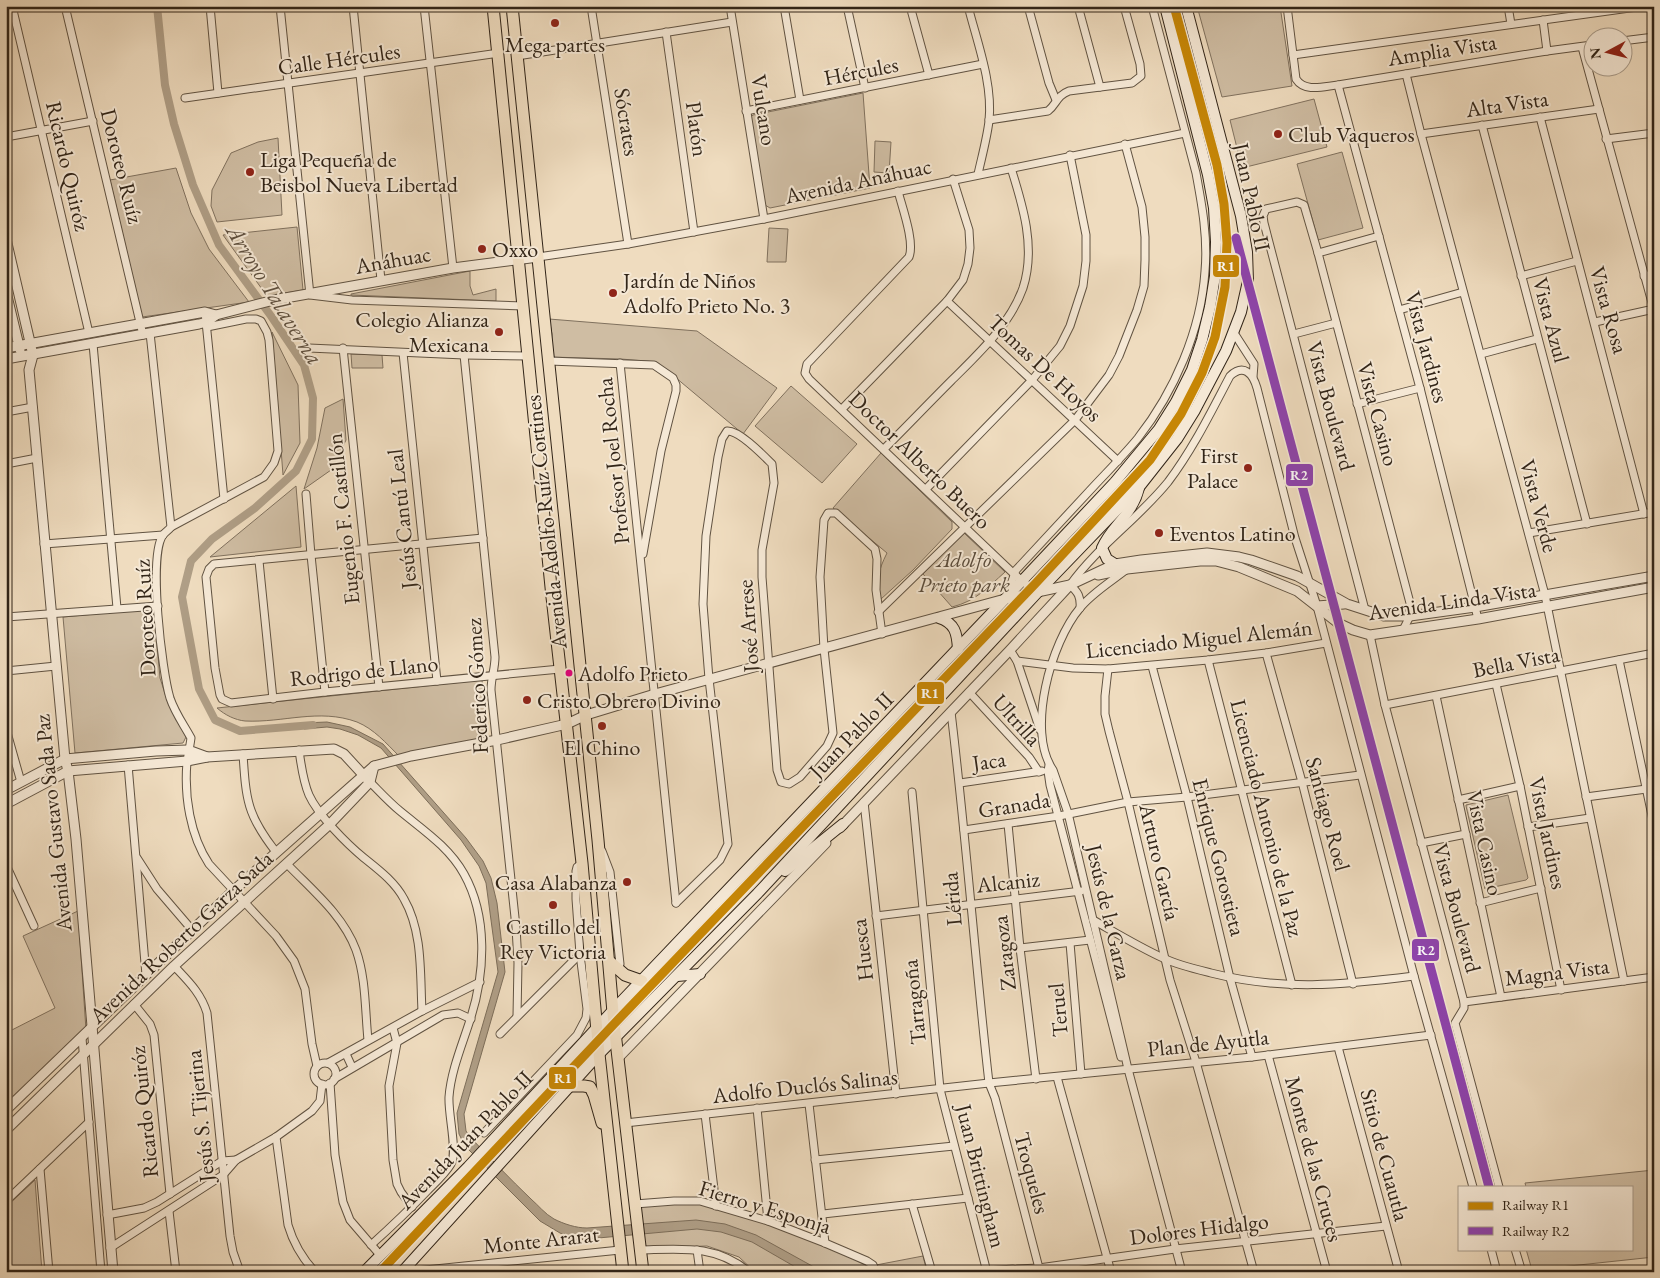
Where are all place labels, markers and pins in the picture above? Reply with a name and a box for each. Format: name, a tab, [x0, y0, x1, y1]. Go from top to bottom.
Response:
marker: Mega partes	[549, 17, 561, 29]
place label: Mega partes	[505, 30, 605, 59]
place label: Club Vaqueros	[1288, 120, 1415, 149]
marker: Club Vaqueros	[1272, 128, 1284, 140]
place label: Liga Pequeña de Beisbol Nueva Libertad	[260, 145, 459, 199]
marker: Liga Pequeña de Beisbol Nueva Libertad	[244, 166, 256, 178]
place label: Oxxo	[492, 235, 538, 264]
marker: Oxxo	[476, 243, 488, 255]
place label: Jardín de Niños Adolfo Prieto No. 3	[621, 266, 790, 320]
marker: Jardín de Niños Adolfo Prieto No. 3	[607, 287, 619, 299]
place label: Colegio Alianza Mexicana	[355, 305, 489, 359]
marker: Colegio Alianza Mexicana	[493, 326, 505, 338]
place label: First Palace	[1187, 441, 1238, 495]
marker: First Palace	[1242, 462, 1254, 474]
place label: Eventos Latino	[1169, 519, 1296, 548]
marker: Eventos Latino	[1153, 527, 1165, 539]
place label: Adolfo Prieto	[577, 660, 688, 687]
marker: Adolfo Prieto	[564, 668, 574, 678]
place label: Cristo Obrero Divino	[537, 686, 721, 715]
marker: Cristo Obrero Divino	[521, 694, 533, 706]
marker: El Chino	[596, 720, 608, 732]
place label: El Chino	[564, 733, 641, 762]
place label: Casa Alabanza	[495, 868, 617, 897]
marker: Casa Alabanza	[621, 876, 633, 888]
marker: Castillo del Rey Victoria	[547, 899, 559, 911]
place label: Castillo del Rey Victoria	[500, 912, 606, 966]

